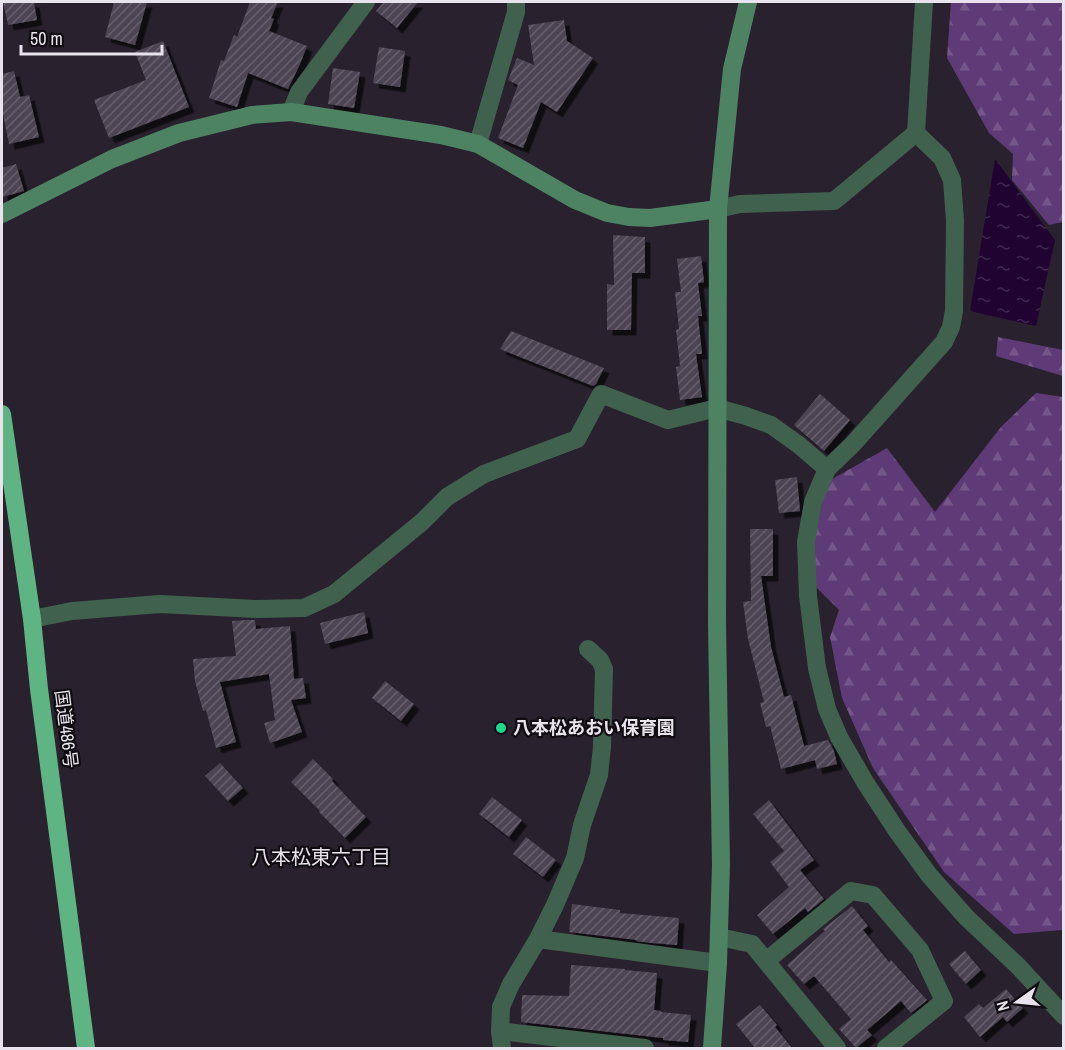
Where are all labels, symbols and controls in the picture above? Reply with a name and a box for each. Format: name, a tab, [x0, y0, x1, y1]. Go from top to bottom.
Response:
scale bar	[21, 18, 162, 56]
text: 50 m	[30, 26, 63, 51]
street label: 国道486号	[49, 688, 84, 769]
place label: 八本松あおい保育園	[513, 715, 675, 740]
marker: 八本松あおい保育園	[494, 721, 508, 735]
district label: 八本松東六丁目	[251, 843, 391, 870]
north arrow	[987, 972, 1047, 1032]
text: N	[991, 998, 1014, 1013]

